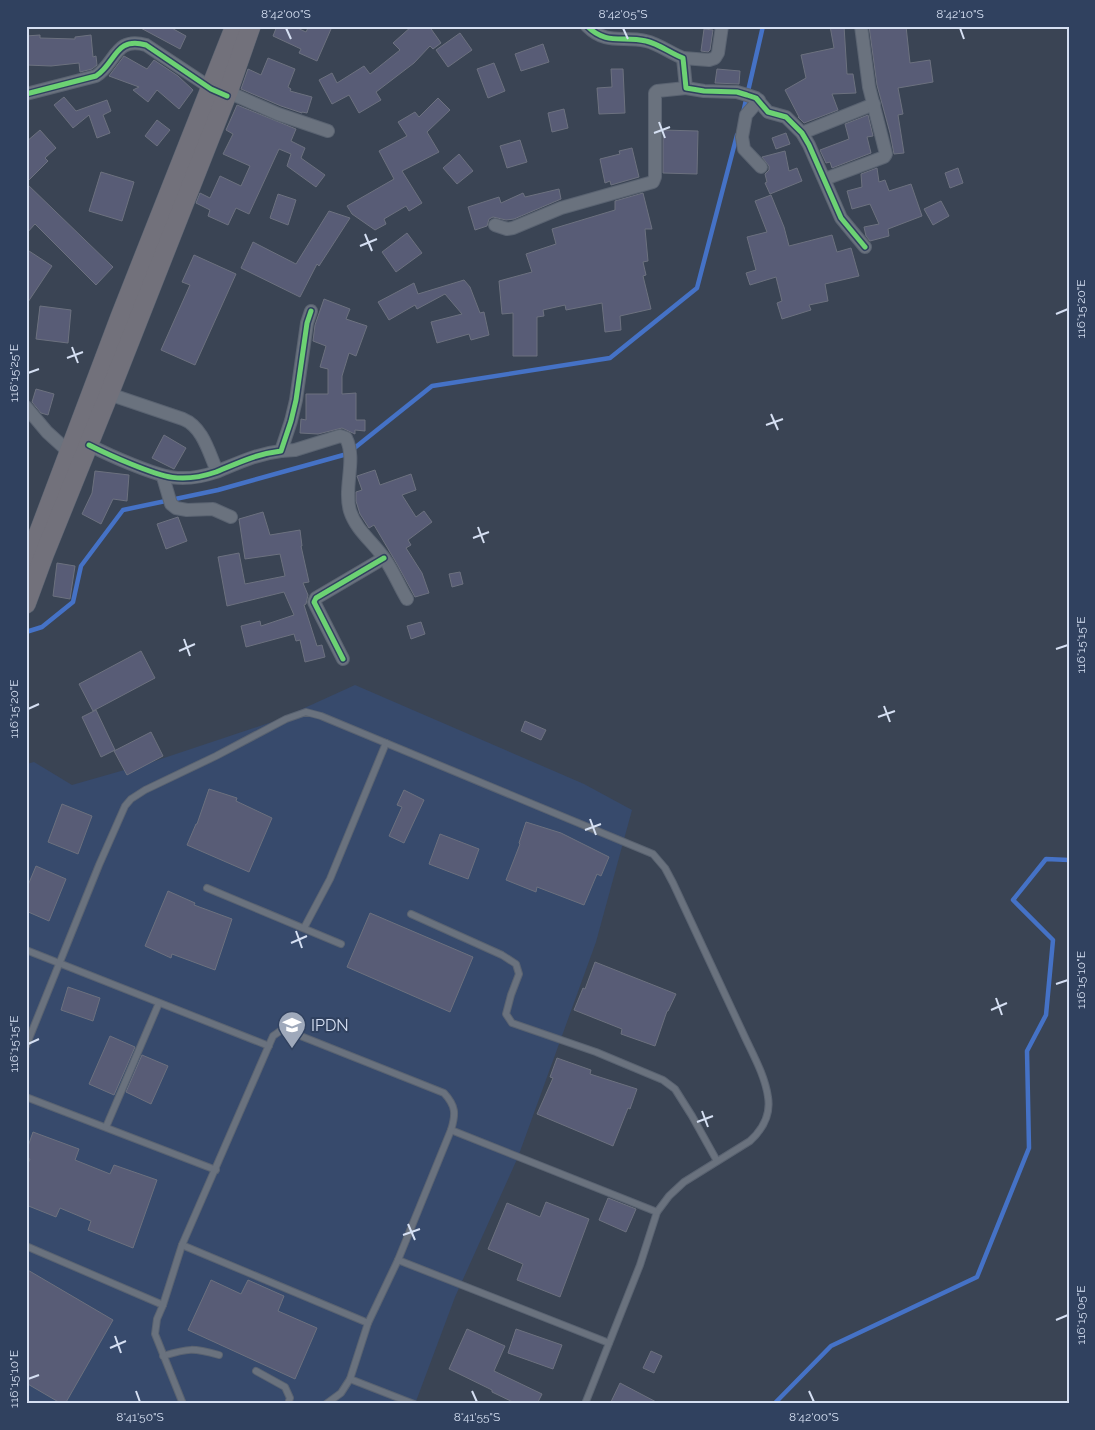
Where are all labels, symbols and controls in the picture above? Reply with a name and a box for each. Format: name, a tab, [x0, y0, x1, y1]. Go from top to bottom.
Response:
text: 8°42'00"S	[261, 7, 311, 21]
text: 8°42'05"S	[598, 7, 648, 21]
text: 8°42'10"S	[936, 7, 984, 21]
text: 116°15'20"E	[1074, 279, 1088, 339]
text: 116°15'25"E	[7, 344, 21, 402]
text: 116°15'15"E	[1074, 616, 1088, 674]
text: 116°15'20"E	[7, 679, 21, 739]
text: 116°15'10"E	[1074, 951, 1088, 1009]
school or university icon: IPDN	[277, 1010, 307, 1049]
text: 116°15'15"E	[7, 1015, 21, 1073]
place label: IPDN	[311, 1016, 349, 1035]
text: 116°15'05"E	[1074, 1285, 1088, 1345]
text: 116°15'10"E	[7, 1350, 21, 1408]
text: 8°41'50"S	[116, 1410, 164, 1424]
text: 8°41'55"S	[454, 1410, 500, 1424]
text: 8°42'00"S	[789, 1410, 839, 1424]

